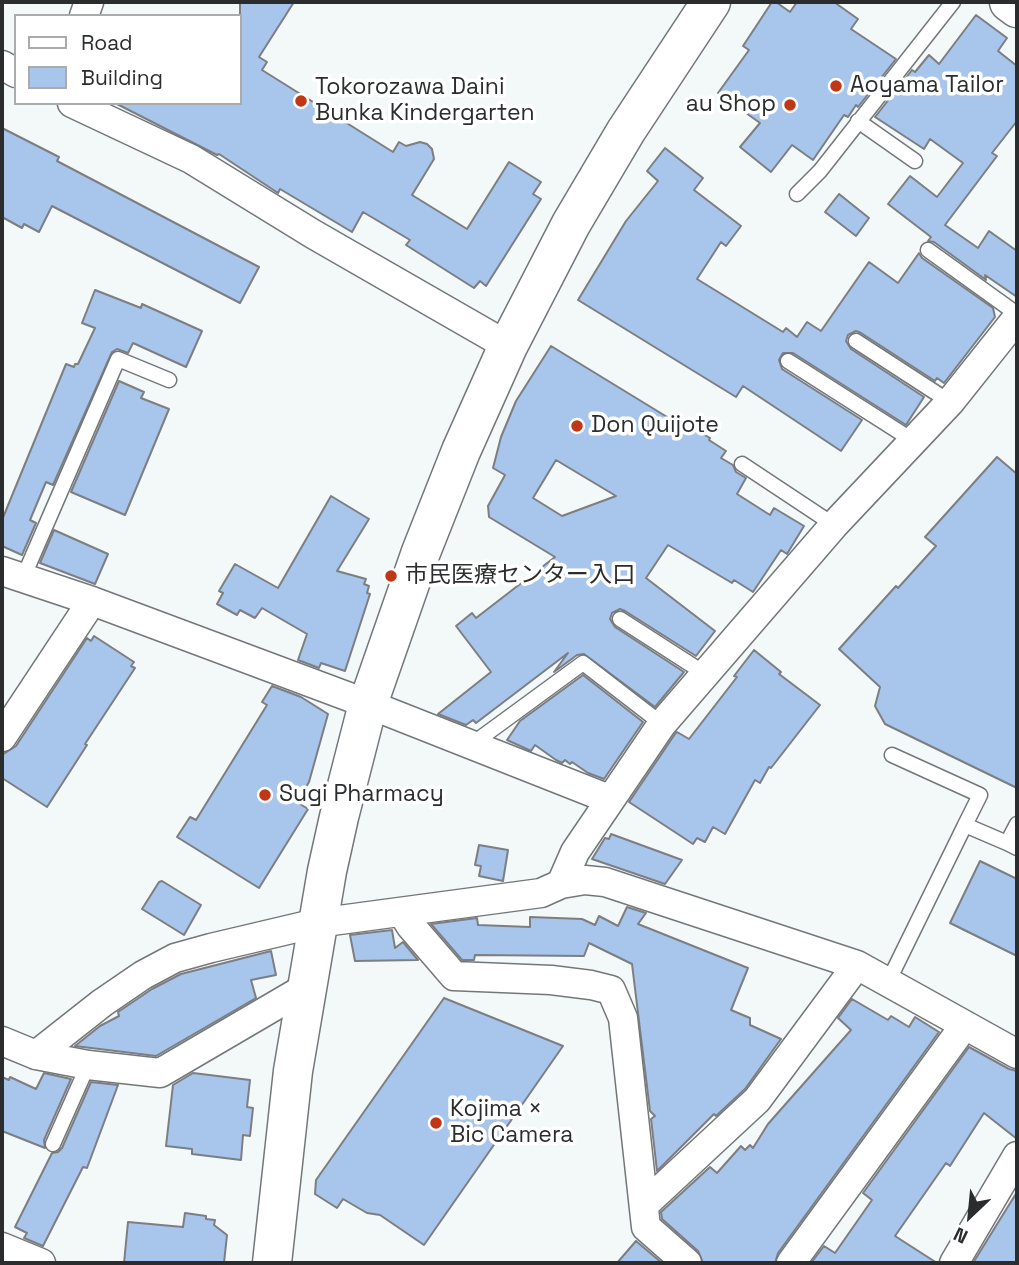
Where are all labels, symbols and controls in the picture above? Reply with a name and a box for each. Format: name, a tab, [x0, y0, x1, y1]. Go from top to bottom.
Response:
legend	[14, 14, 242, 105]
text: Road	[81, 29, 133, 56]
text: Building	[81, 64, 163, 91]
place label: Aoyama Tailor	[850, 72, 1004, 100]
place label: Tokorozawa Daini Bunka Kindergarten	[315, 74, 535, 128]
marker: Aoyama Tailor	[828, 78, 844, 94]
place label: au Shop	[686, 91, 776, 119]
marker: Tokorozawa Daini Bunka Kindergarten	[293, 93, 309, 109]
marker: au Shop	[782, 97, 798, 113]
place label: Don Quijote	[591, 412, 719, 440]
marker: Don Quijote	[569, 418, 585, 434]
place label: 市民医療センター入口	[405, 562, 635, 590]
marker: 市民医療センター入口	[383, 568, 399, 584]
place label: Sugi Pharmacy	[279, 781, 444, 809]
marker: Sugi Pharmacy	[257, 787, 273, 803]
place label: Kojima × Bic Camera	[450, 1096, 573, 1150]
marker: Kojima × Bic Camera	[428, 1115, 444, 1131]
north arrow	[935, 1181, 1005, 1251]
text: N	[949, 1221, 972, 1249]

